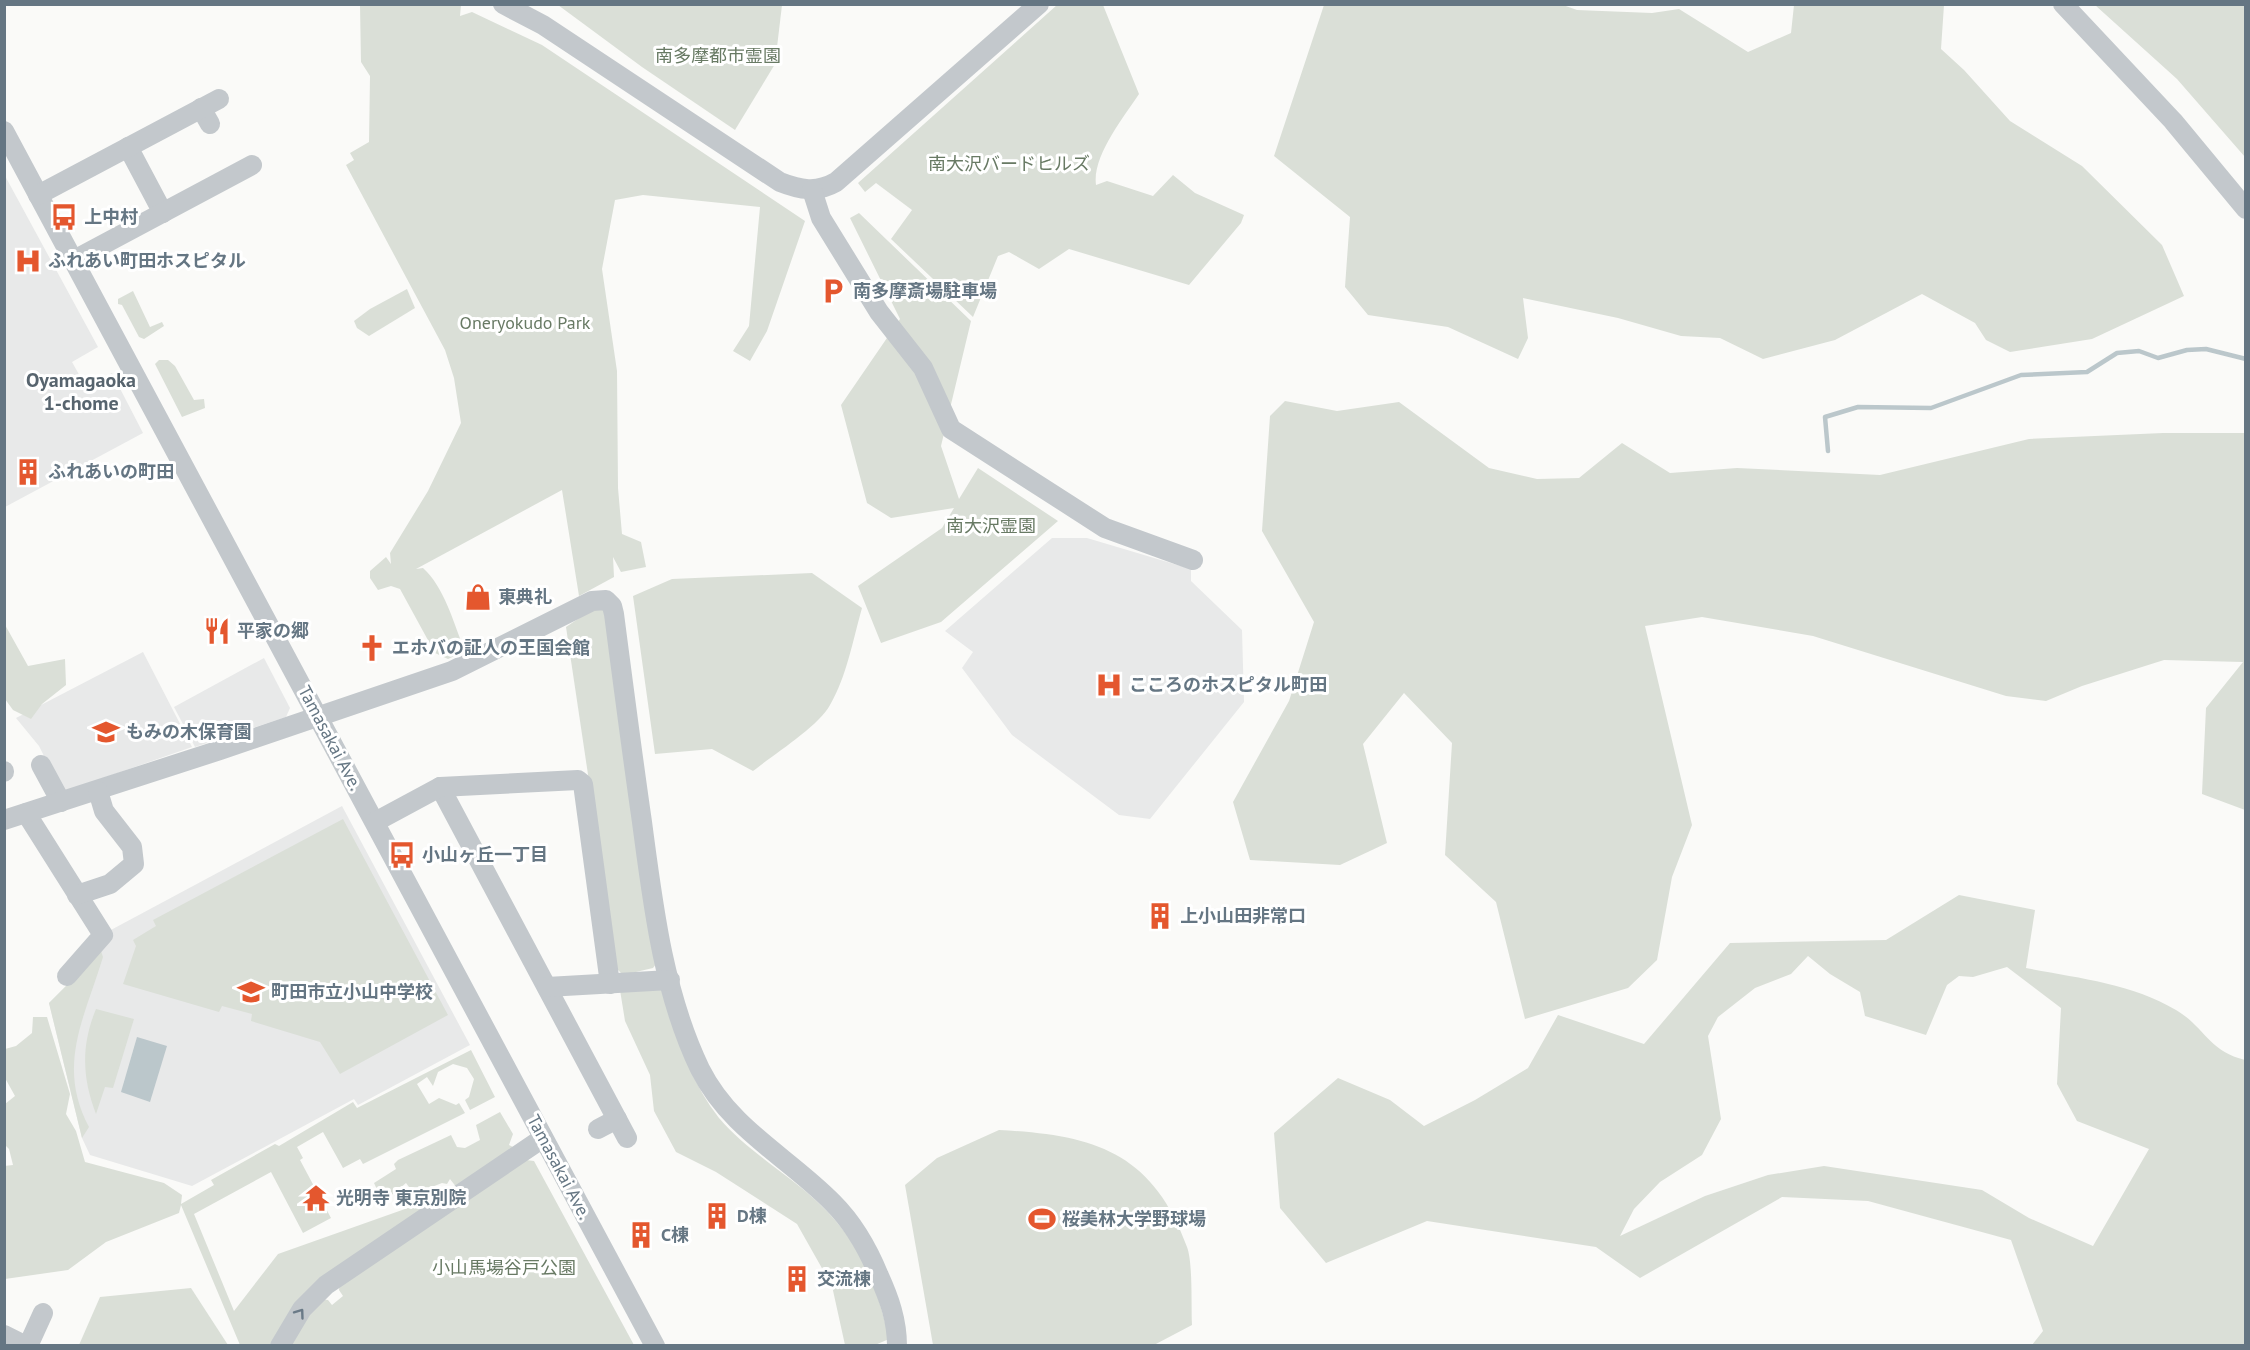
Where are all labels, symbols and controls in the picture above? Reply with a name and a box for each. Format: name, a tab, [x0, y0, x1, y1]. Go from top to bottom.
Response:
park label: 南多摩都市霊園	[655, 44, 781, 67]
park label: 南大沢バードヒルズ	[928, 152, 1090, 175]
bus stop icon: 上中村	[49, 202, 79, 232]
place label: 上中村	[84, 205, 138, 228]
hospital icon: ふれあい町田ホスピタル	[13, 246, 43, 276]
place label: ふれあい町田ホスピタル	[48, 249, 246, 272]
parking icon: 南多摩斎場駐車場	[818, 276, 848, 306]
place label: 南多摩斎場駐車場	[853, 279, 997, 302]
park label: Oneryokudo Park	[460, 311, 591, 334]
district label: Oyamagaoka 1-chome	[26, 367, 136, 416]
building icon: ふれあいの町田	[13, 457, 43, 487]
place label: ふれあいの町田	[48, 460, 174, 483]
park label: 南大沢霊園	[946, 514, 1036, 537]
shop icon: 東典礼	[463, 582, 493, 612]
place label: 東典礼	[498, 585, 552, 608]
restaurant icon: 平家の郷	[202, 616, 232, 646]
place label: 平家の郷	[237, 619, 309, 642]
church icon: エホバの証人の王国会館	[357, 633, 387, 663]
place label: エホバの証人の王国会館	[392, 636, 590, 659]
hospital icon: こころのホスピタル町田	[1094, 670, 1124, 700]
place label: こころのホスピタル町田	[1129, 673, 1327, 696]
street label: Tamasakai Ave.	[293, 682, 368, 794]
school or university icon: もみの木保育園	[91, 717, 121, 747]
place label: もみの木保育園	[126, 720, 252, 743]
bus stop icon: 小山ヶ丘一丁目	[387, 840, 417, 870]
place label: 小山ヶ丘一丁目	[422, 843, 548, 866]
building icon: 上小山田非常口	[1145, 901, 1175, 931]
place label: 上小山田非常口	[1180, 904, 1306, 927]
school or university icon: 町田市立小山中学校	[236, 977, 266, 1007]
place label: 町田市立小山中学校	[271, 980, 433, 1003]
street label: Tamasakai Ave.	[522, 1111, 597, 1223]
temple icon: 光明寺 東京別院	[301, 1183, 331, 1213]
place label: 光明寺 東京別院	[336, 1186, 467, 1209]
building icon: D棟	[702, 1201, 732, 1231]
place label: D棟	[737, 1204, 767, 1227]
sports icon: 桜美林大学野球場	[1027, 1204, 1057, 1234]
place label: 桜美林大学野球場	[1062, 1207, 1206, 1230]
building icon: C棟	[626, 1220, 656, 1250]
place label: C棟	[661, 1223, 689, 1246]
park label: 小山馬場谷戸公園	[432, 1256, 576, 1279]
building icon: 交流棟	[782, 1264, 812, 1294]
place label: 交流棟	[817, 1267, 871, 1290]
one-way arrow	[293, 1309, 304, 1320]

